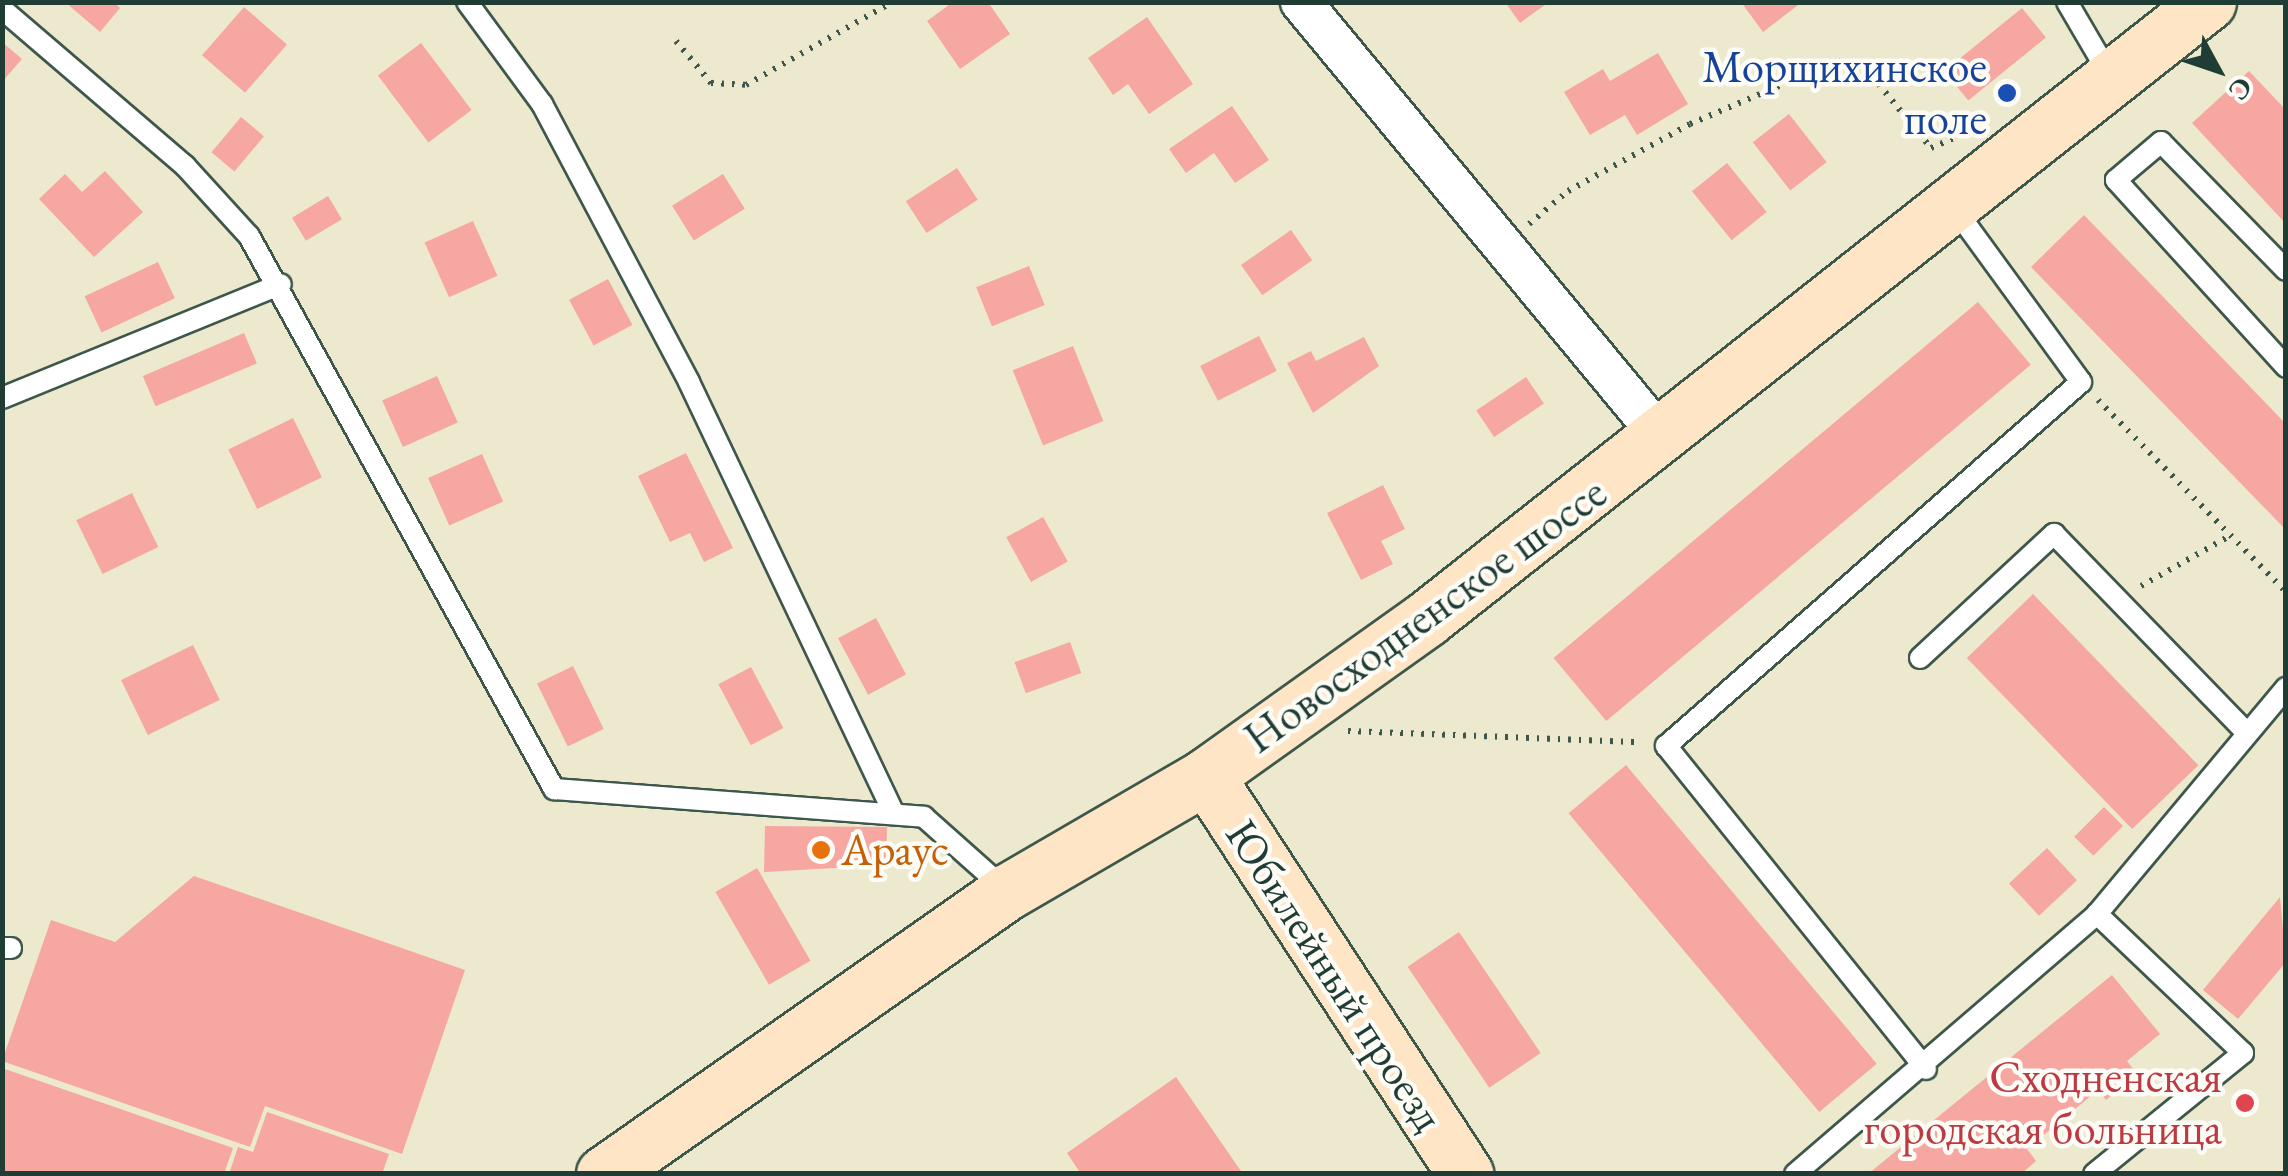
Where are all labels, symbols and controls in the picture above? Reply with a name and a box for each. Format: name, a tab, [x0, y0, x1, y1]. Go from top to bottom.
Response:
north arrow	[2168, 20, 2268, 120]
place label: Морщихинское поле	[1702, 40, 1987, 146]
text: С	[2221, 70, 2261, 108]
marker: Морщихинское поле	[1996, 82, 2018, 104]
street label: Новосходненское шоссе	[1233, 465, 1617, 765]
street label: Юбилейный проезд	[1214, 809, 1456, 1141]
place label: Араус	[841, 823, 949, 877]
marker: Араус	[810, 839, 832, 861]
place label: Сходненская городская больница	[1863, 1050, 2222, 1156]
marker: Сходненская городская больница	[2232, 1090, 2258, 1116]

